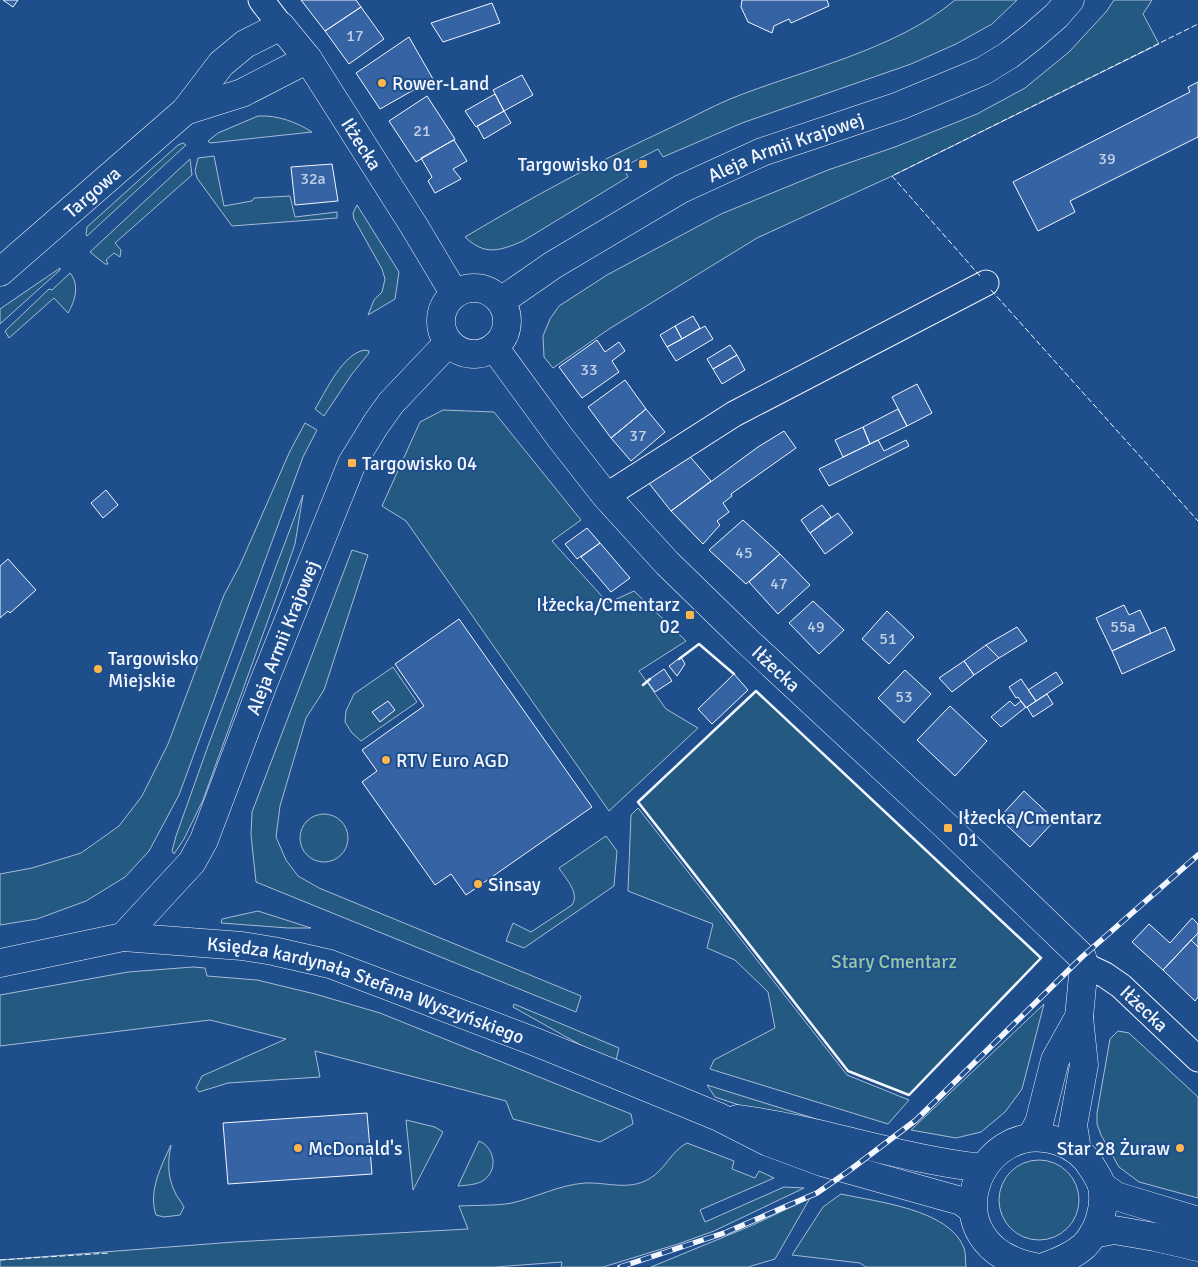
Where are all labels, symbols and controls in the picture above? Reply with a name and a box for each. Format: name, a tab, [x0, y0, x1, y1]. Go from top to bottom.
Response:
house number: 17	[346, 26, 364, 46]
place label: Rower-Land	[392, 72, 489, 96]
marker: Rower-Land	[376, 77, 388, 89]
street label: Aleja Armii Krajowej	[704, 108, 867, 188]
street label: Iłżecka	[335, 113, 387, 175]
house number: 21	[413, 121, 431, 141]
house number: 39	[1098, 149, 1116, 169]
place label: Targowisko 01	[518, 153, 633, 177]
marker: Targowisko 01	[637, 158, 649, 170]
street label: Targowa	[59, 161, 126, 224]
house number: 32a	[300, 169, 326, 189]
house number: 33	[580, 360, 598, 380]
house number: 37	[629, 426, 647, 446]
place label: Targowisko 04	[362, 452, 477, 476]
marker: Targowisko 04	[346, 457, 358, 469]
house number: 45	[735, 543, 753, 563]
street label: Aleja Armii Krajowej	[241, 557, 325, 719]
house number: 47	[770, 574, 788, 594]
place label: Iłżecka/Cmentarz 02	[536, 593, 680, 639]
marker: Iłżecka/Cmentarz 02	[684, 609, 696, 621]
house number: 49	[807, 617, 825, 637]
house number: 55a	[1110, 617, 1136, 637]
house number: 51	[879, 629, 897, 649]
street label: Iłżecka	[746, 641, 805, 698]
place label: Targowisko Miejskie	[108, 647, 199, 693]
marker: Targowisko Miejskie	[92, 663, 104, 675]
house number: 53	[895, 687, 913, 707]
place label: RTV Euro AGD	[396, 749, 509, 773]
marker: RTV Euro AGD	[380, 754, 392, 766]
place label: Iłżecka/Cmentarz 01	[958, 806, 1102, 852]
marker: Iłżecka/Cmentarz 01	[942, 822, 954, 834]
place label: Sinsay	[488, 873, 541, 897]
marker: Sinsay	[472, 878, 484, 890]
street label: Księdza kardynała Stefana Wyszyńskiego	[206, 932, 528, 1050]
park label: Stary Cmentarz	[831, 950, 957, 974]
street label: Iłżecka	[1115, 980, 1173, 1038]
place label: McDonald's	[308, 1137, 402, 1161]
place label: Star 28 Żuraw	[1057, 1137, 1170, 1161]
marker: McDonald's	[292, 1142, 304, 1154]
marker: Star 28 Żuraw	[1174, 1142, 1186, 1154]

